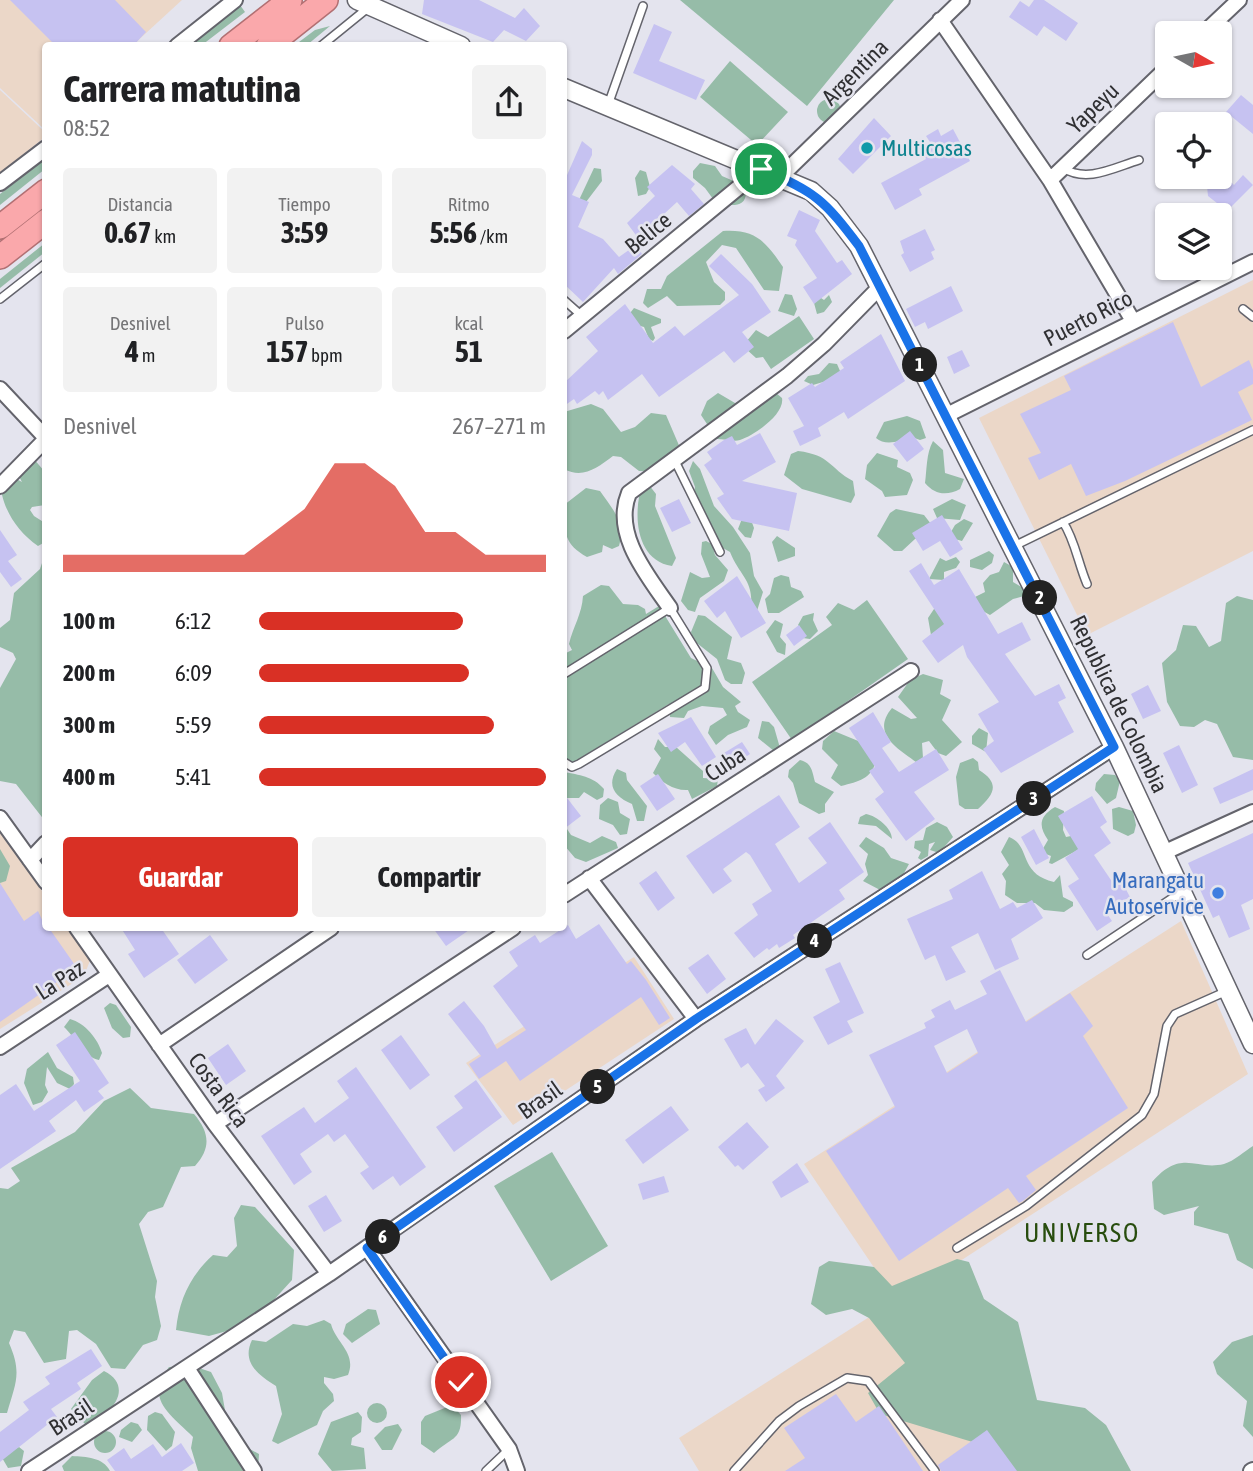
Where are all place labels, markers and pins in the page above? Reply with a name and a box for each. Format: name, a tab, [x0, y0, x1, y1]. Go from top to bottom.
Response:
place label: Multicosas	[881, 135, 972, 161]
pin	[731, 139, 791, 199]
marker: Multicosas	[859, 140, 875, 156]
pin: 1	[902, 348, 937, 382]
pin: 2	[1023, 580, 1058, 616]
pin: 3	[1016, 782, 1052, 816]
place label: Marangatu Autoservice	[1105, 867, 1204, 919]
marker: Marangatu Autoservice	[1210, 885, 1226, 901]
pin: 4	[798, 923, 832, 958]
pin: 5	[580, 1070, 616, 1104]
pin: 6	[366, 1220, 400, 1254]
pin	[431, 1352, 491, 1412]

